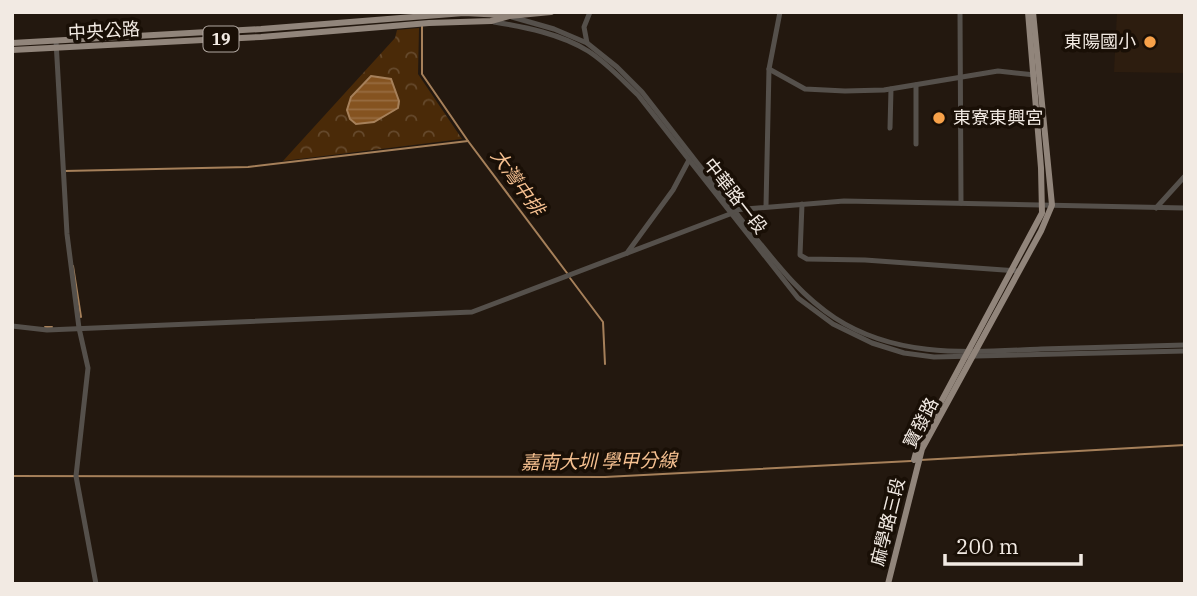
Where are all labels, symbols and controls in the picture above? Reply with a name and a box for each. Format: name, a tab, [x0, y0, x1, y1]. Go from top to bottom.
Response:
street label: 中央公路	[67, 17, 141, 44]
road number: 19	[204, 26, 238, 52]
place label: 東陽國小	[1064, 30, 1136, 53]
marker: 東陽國小	[1142, 34, 1158, 50]
place label: 東寮東興宮	[953, 106, 1043, 129]
marker: 東寮東興宮	[931, 110, 947, 126]
water label: 大灣中排	[486, 144, 552, 222]
street label: 中華路一段	[699, 153, 772, 238]
street label: 寶發路	[898, 393, 943, 452]
water label: 嘉南大圳 學甲分線	[521, 448, 679, 474]
street label: 麻學路三段	[865, 475, 910, 568]
scale bar	[945, 522, 1082, 566]
text: 200 m	[956, 532, 1019, 560]

